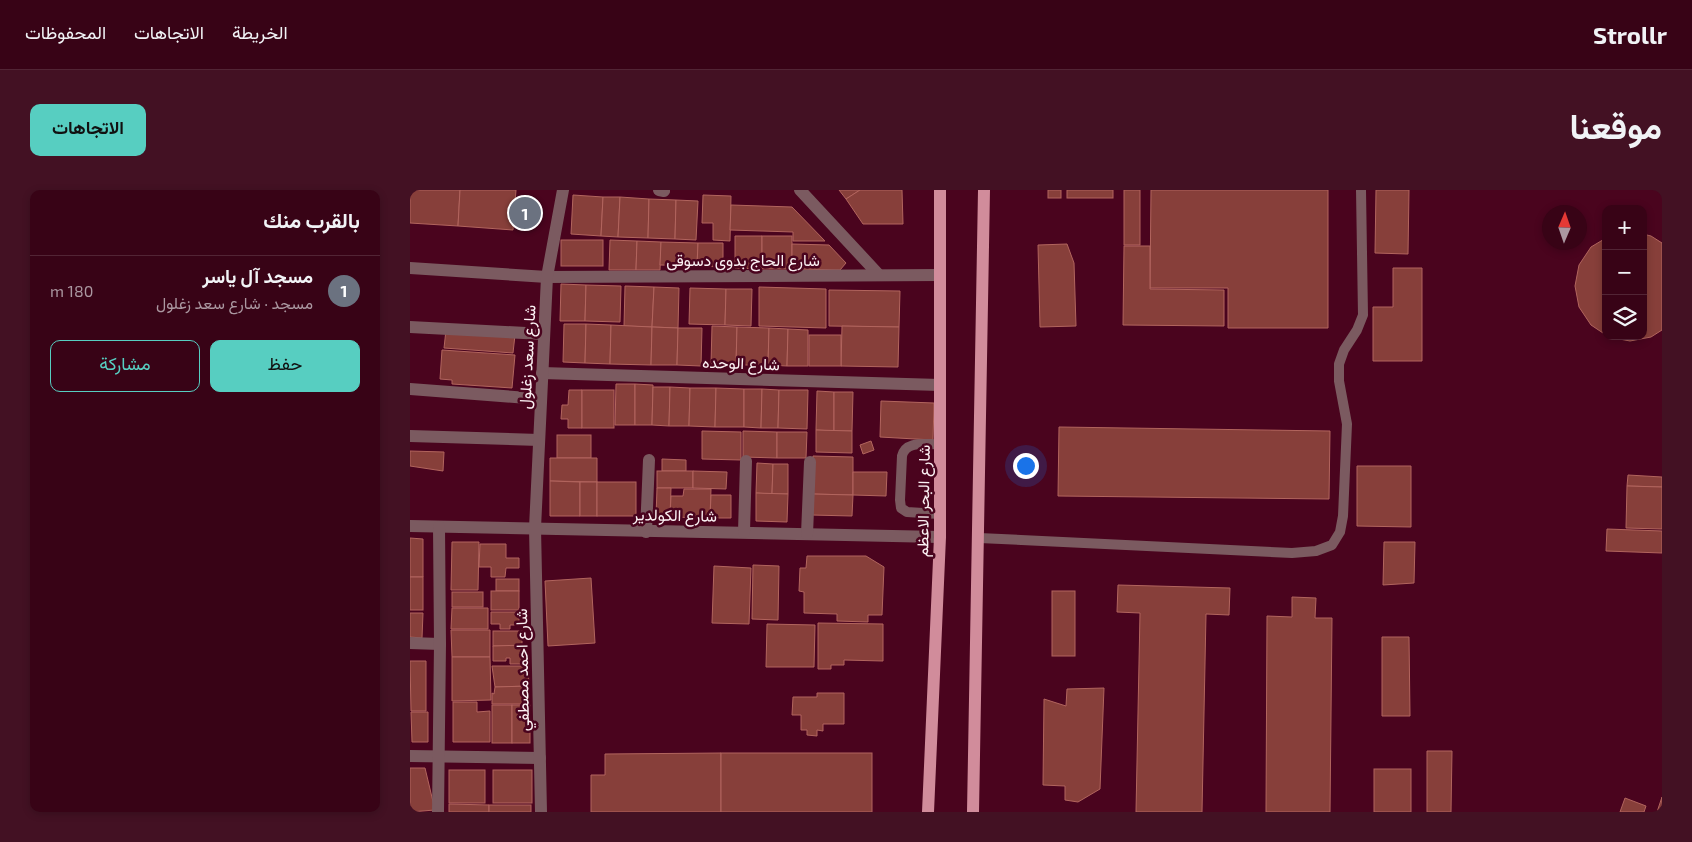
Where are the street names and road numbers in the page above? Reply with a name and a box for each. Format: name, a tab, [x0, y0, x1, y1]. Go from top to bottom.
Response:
street label: شارع الحاج بدوى دسوقى	[666, 250, 820, 272]
street label: شارع سعد زغلول	[514, 304, 542, 410]
street label: شارع الوحده	[702, 352, 780, 376]
street label: شارع البحر الاعظم	[912, 445, 936, 557]
street label: شارع الكولدير	[632, 504, 717, 528]
street label: شارع احمد مصطفي	[511, 608, 537, 732]

